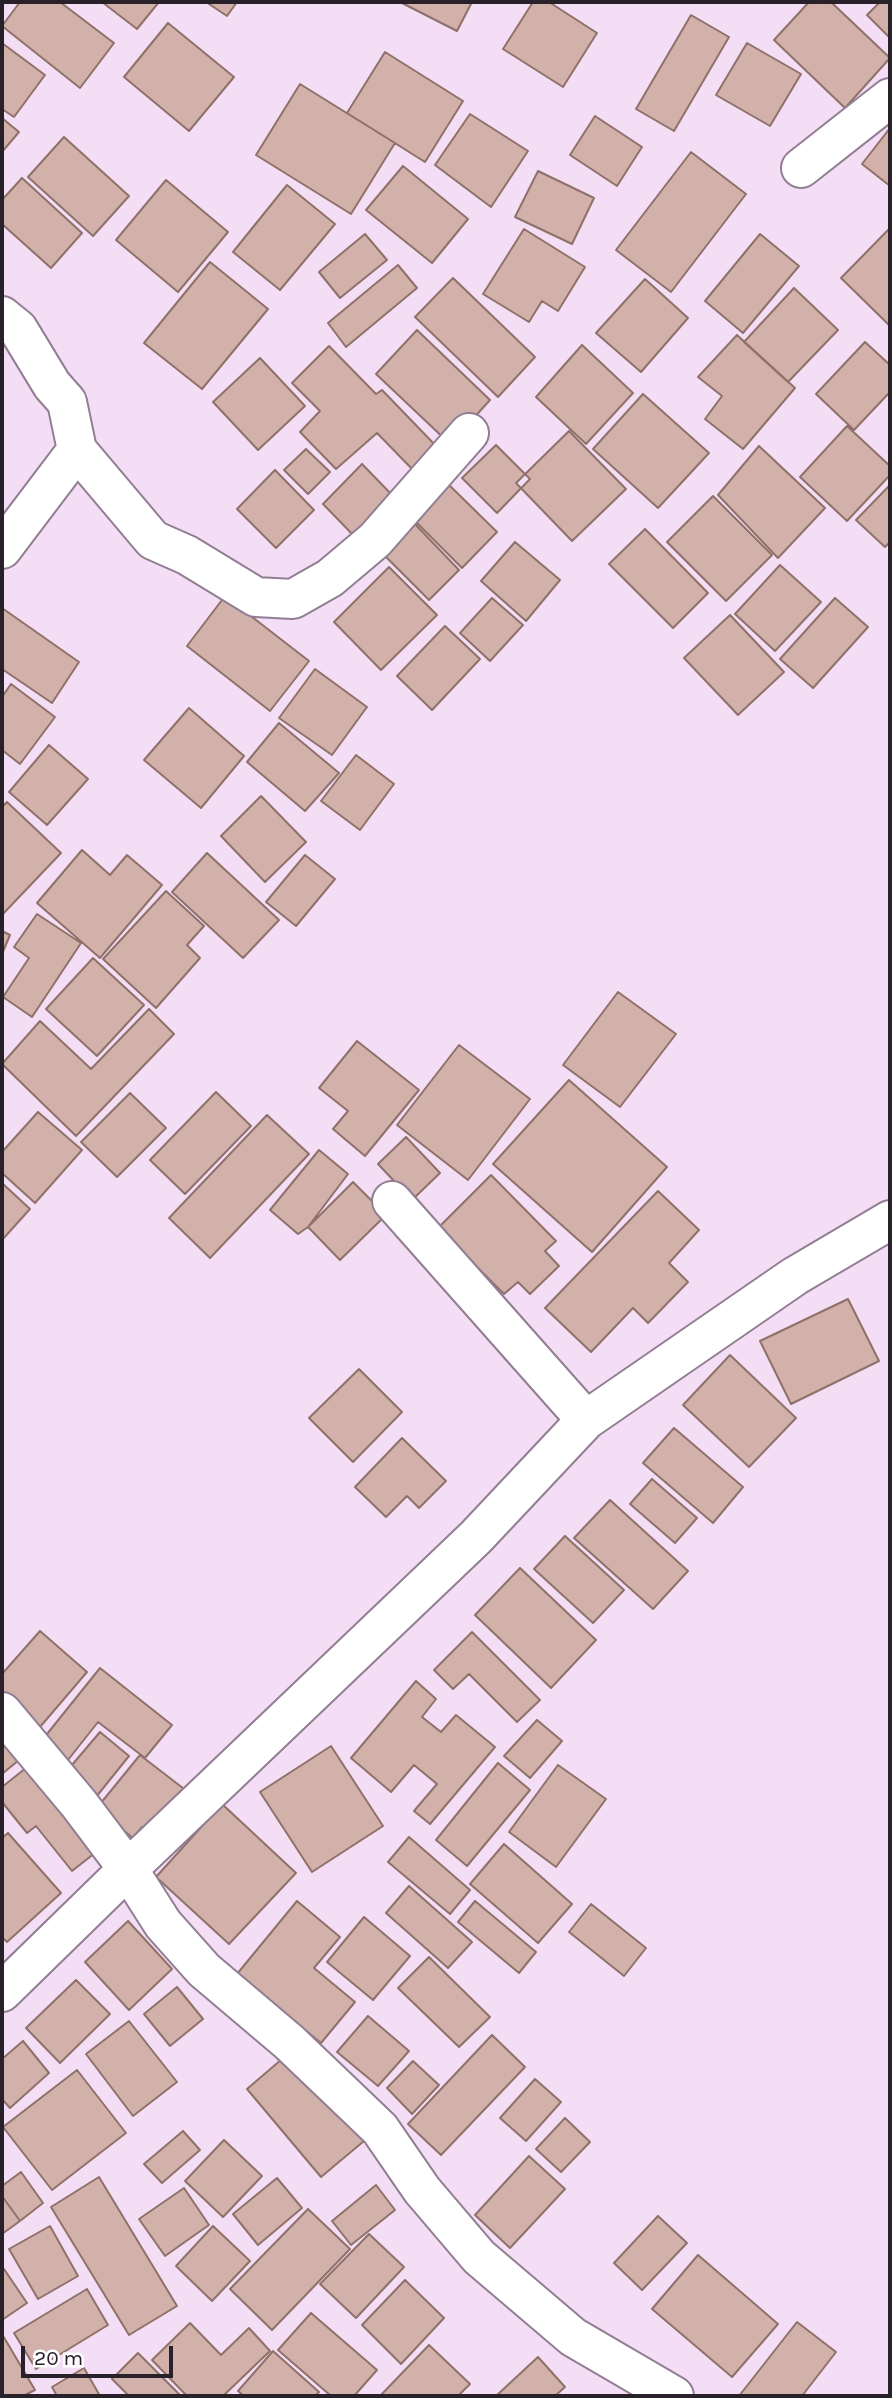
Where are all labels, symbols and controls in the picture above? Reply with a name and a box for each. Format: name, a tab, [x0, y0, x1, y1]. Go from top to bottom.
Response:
scale bar	[24, 2332, 177, 2376]
text: 20 m	[34, 2346, 83, 2370]

